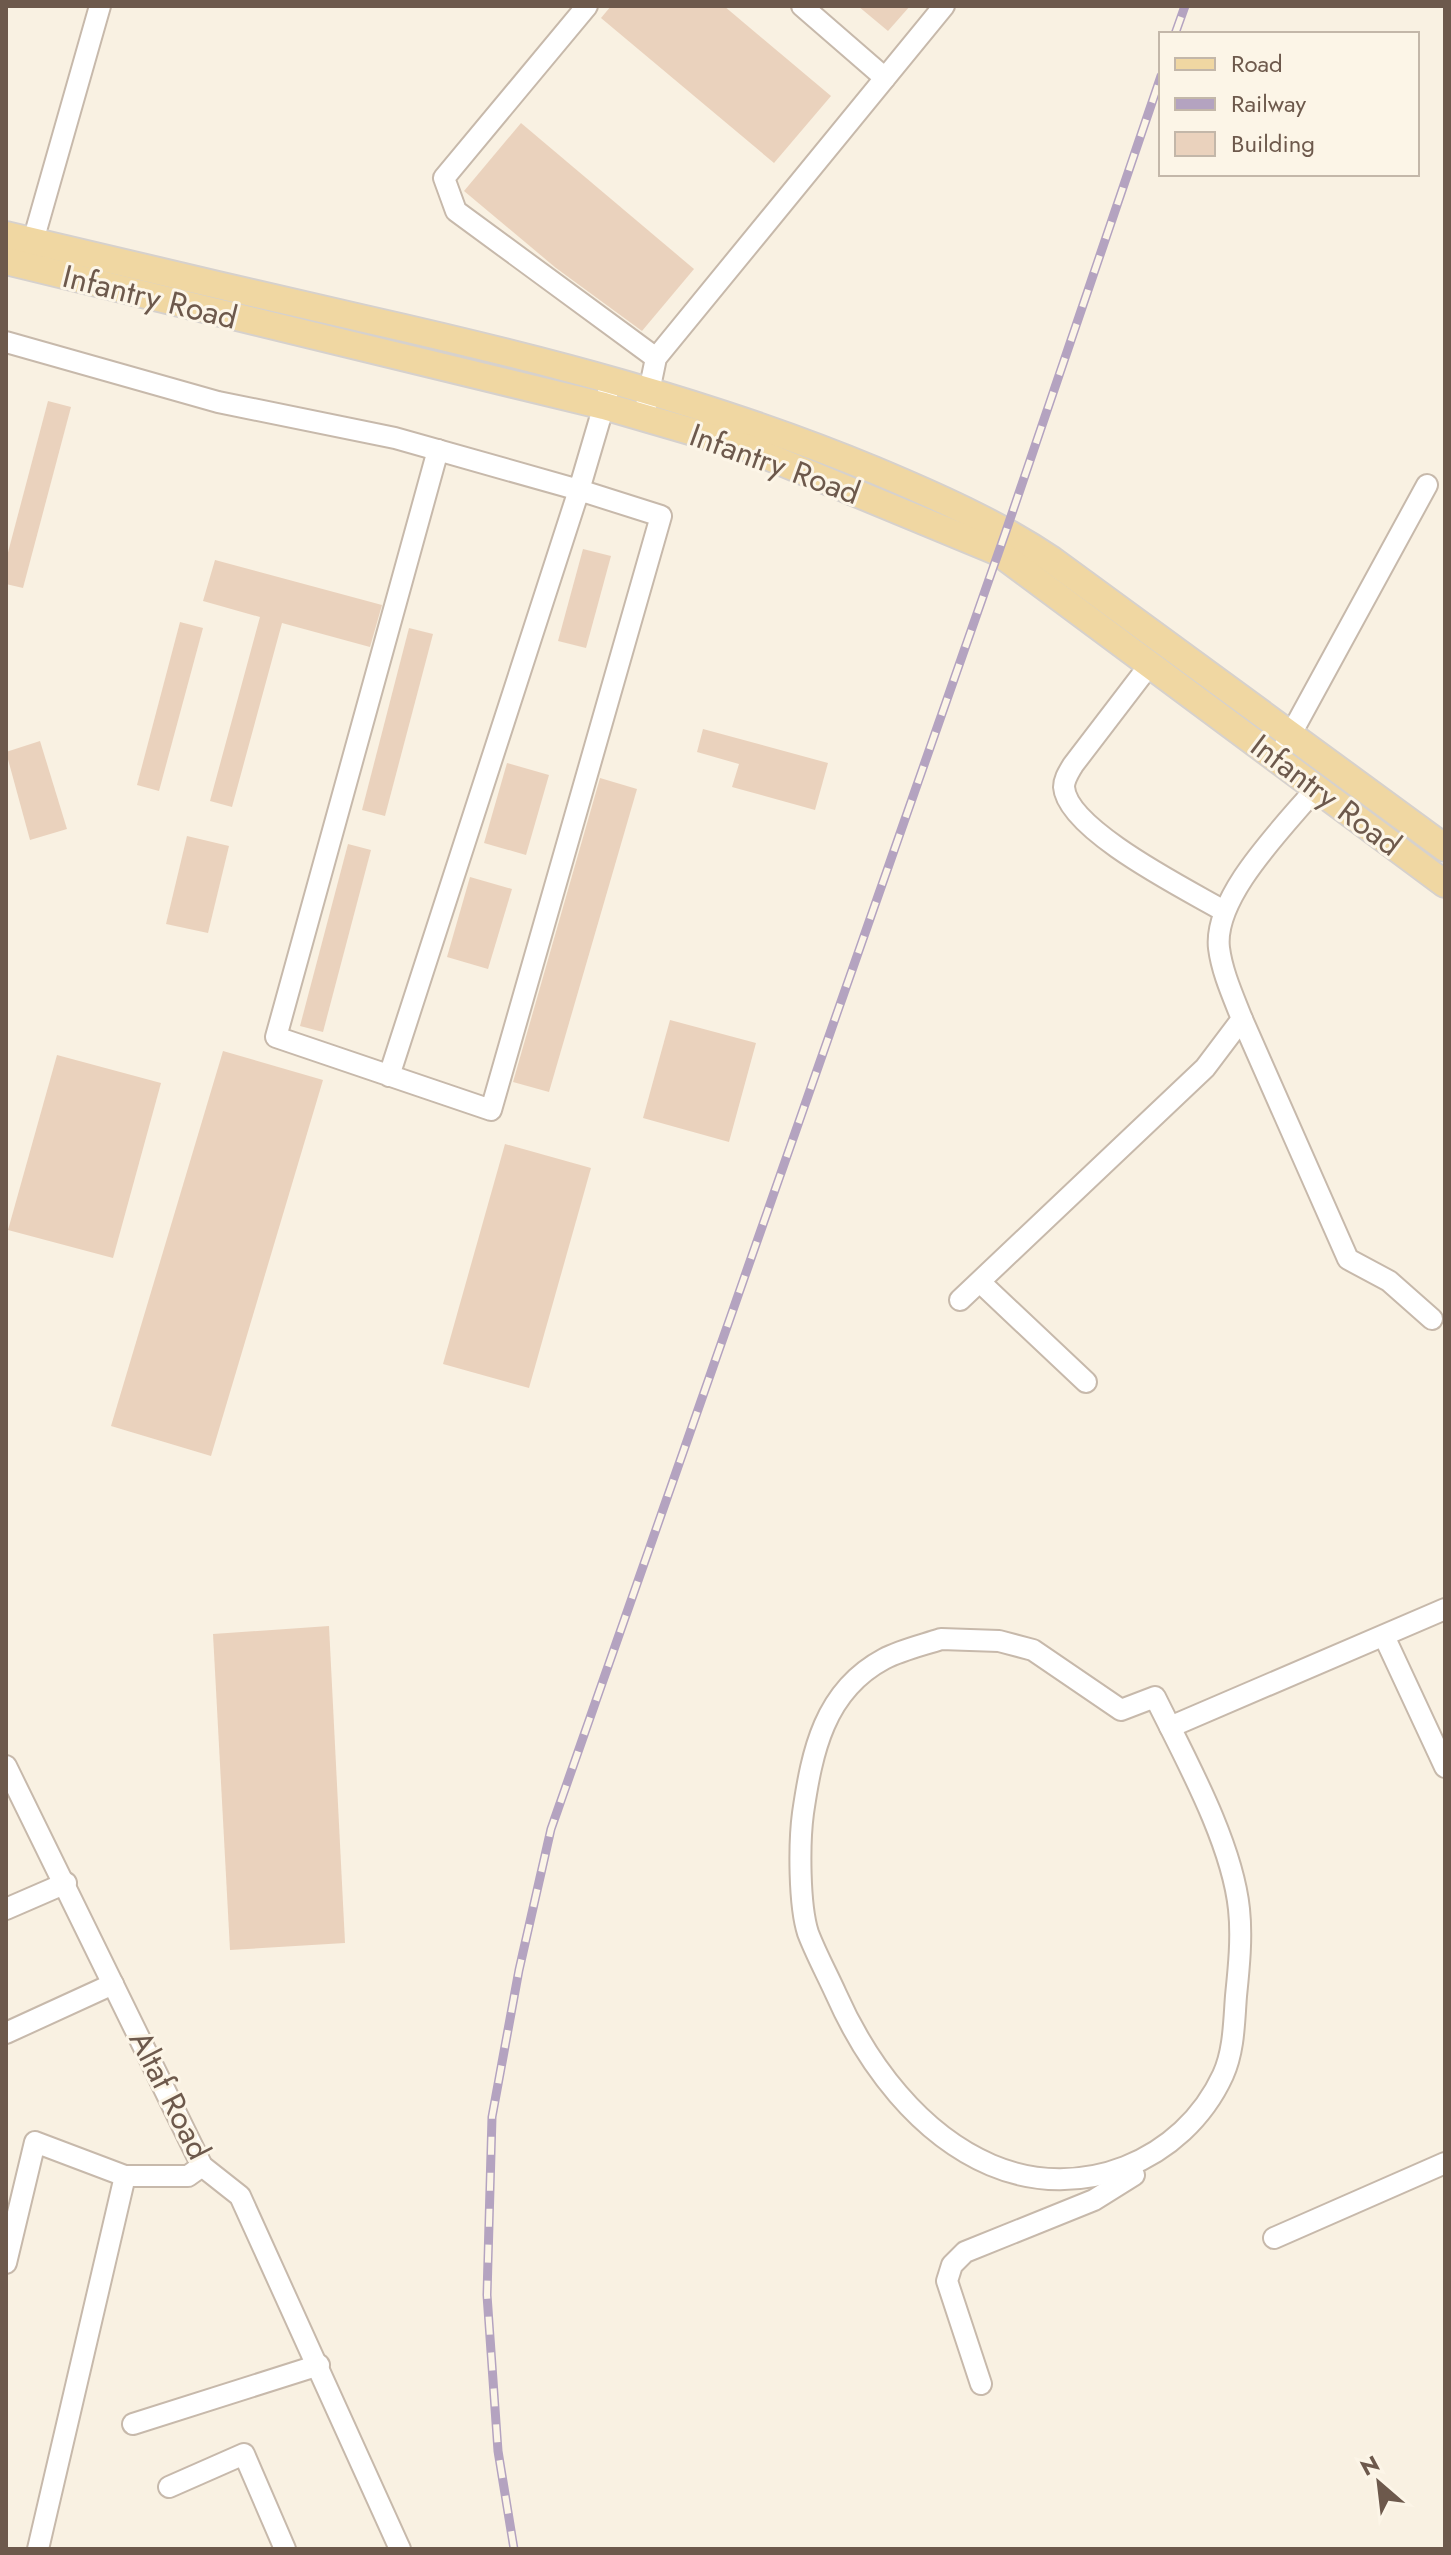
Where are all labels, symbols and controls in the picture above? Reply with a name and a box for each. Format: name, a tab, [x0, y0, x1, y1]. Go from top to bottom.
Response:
legend	[1159, 32, 1419, 176]
text: Road	[1231, 46, 1283, 81]
text: Railway	[1231, 86, 1306, 121]
text: Building	[1231, 126, 1315, 161]
street label: Infantry Road	[58, 253, 242, 341]
street label: Infantry Road	[683, 412, 867, 516]
street label: Infantry Road	[1241, 723, 1411, 867]
street label: Altaf Road	[118, 2022, 222, 2168]
north arrow	[1339, 2443, 1419, 2523]
text: N	[1354, 2447, 1385, 2484]

